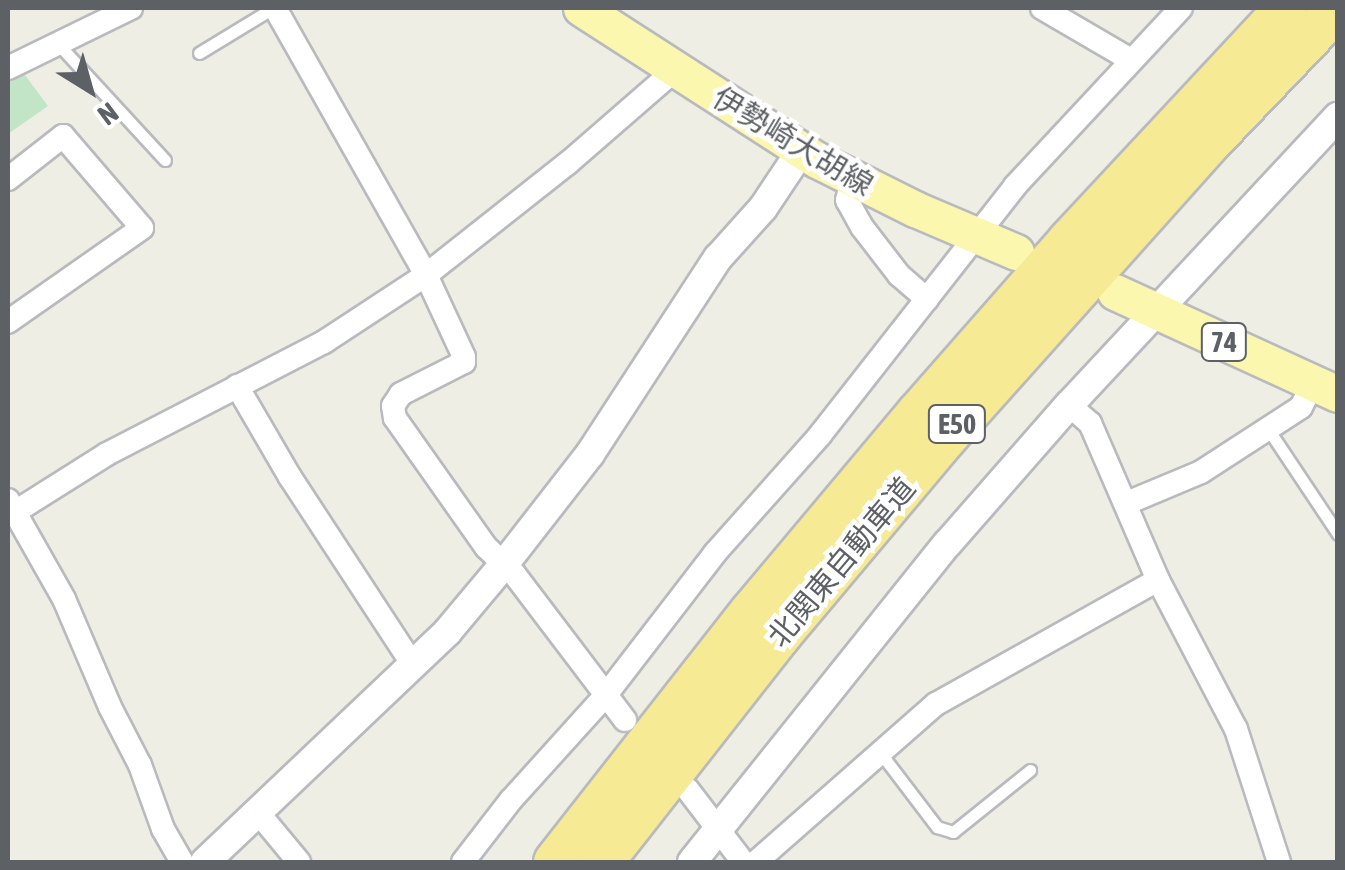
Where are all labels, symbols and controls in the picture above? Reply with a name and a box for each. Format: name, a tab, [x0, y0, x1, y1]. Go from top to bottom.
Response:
north arrow	[40, 40, 140, 140]
street label: 伊勢崎大胡線	[707, 79, 879, 203]
text: N	[92, 96, 124, 132]
road number: 74	[1199, 319, 1249, 365]
road number: E50	[927, 401, 987, 447]
street label: 北関東自動車道	[760, 470, 922, 654]

